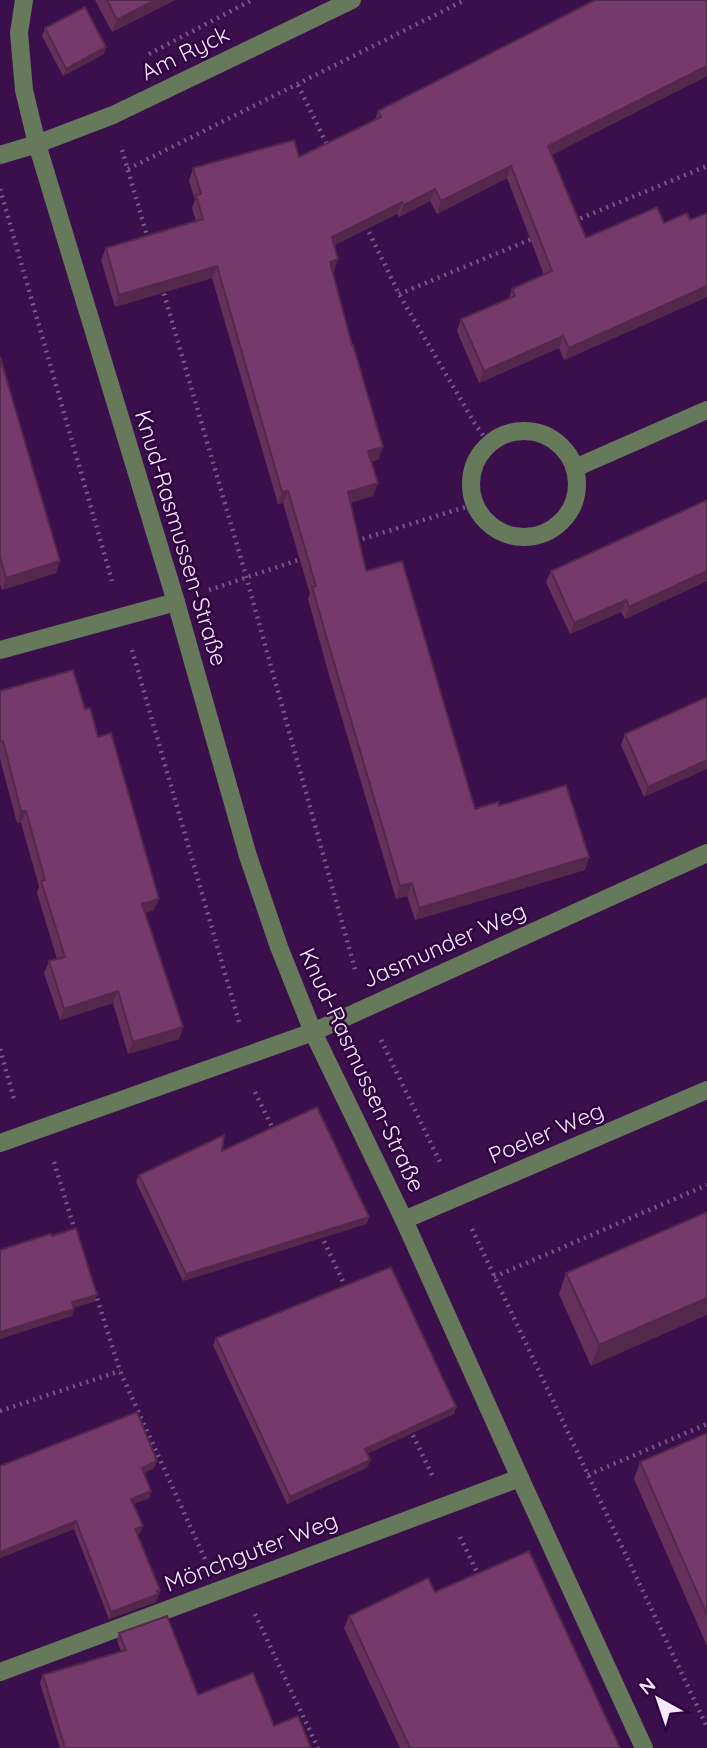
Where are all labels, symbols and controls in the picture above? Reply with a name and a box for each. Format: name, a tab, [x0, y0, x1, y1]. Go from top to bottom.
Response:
street label: Am Ryck	[136, 19, 234, 86]
street label: Knud-Rasmussen-Straße	[129, 406, 234, 669]
street label: Jasmunder Weg	[357, 895, 530, 994]
street label: Knud-Rasmussen-Straße	[293, 943, 432, 1196]
street label: Poeler Weg	[484, 1095, 608, 1170]
street label: Mönchguter Weg	[160, 1505, 342, 1598]
north arrow	[623, 1664, 693, 1734]
text: N	[634, 1672, 660, 1700]

